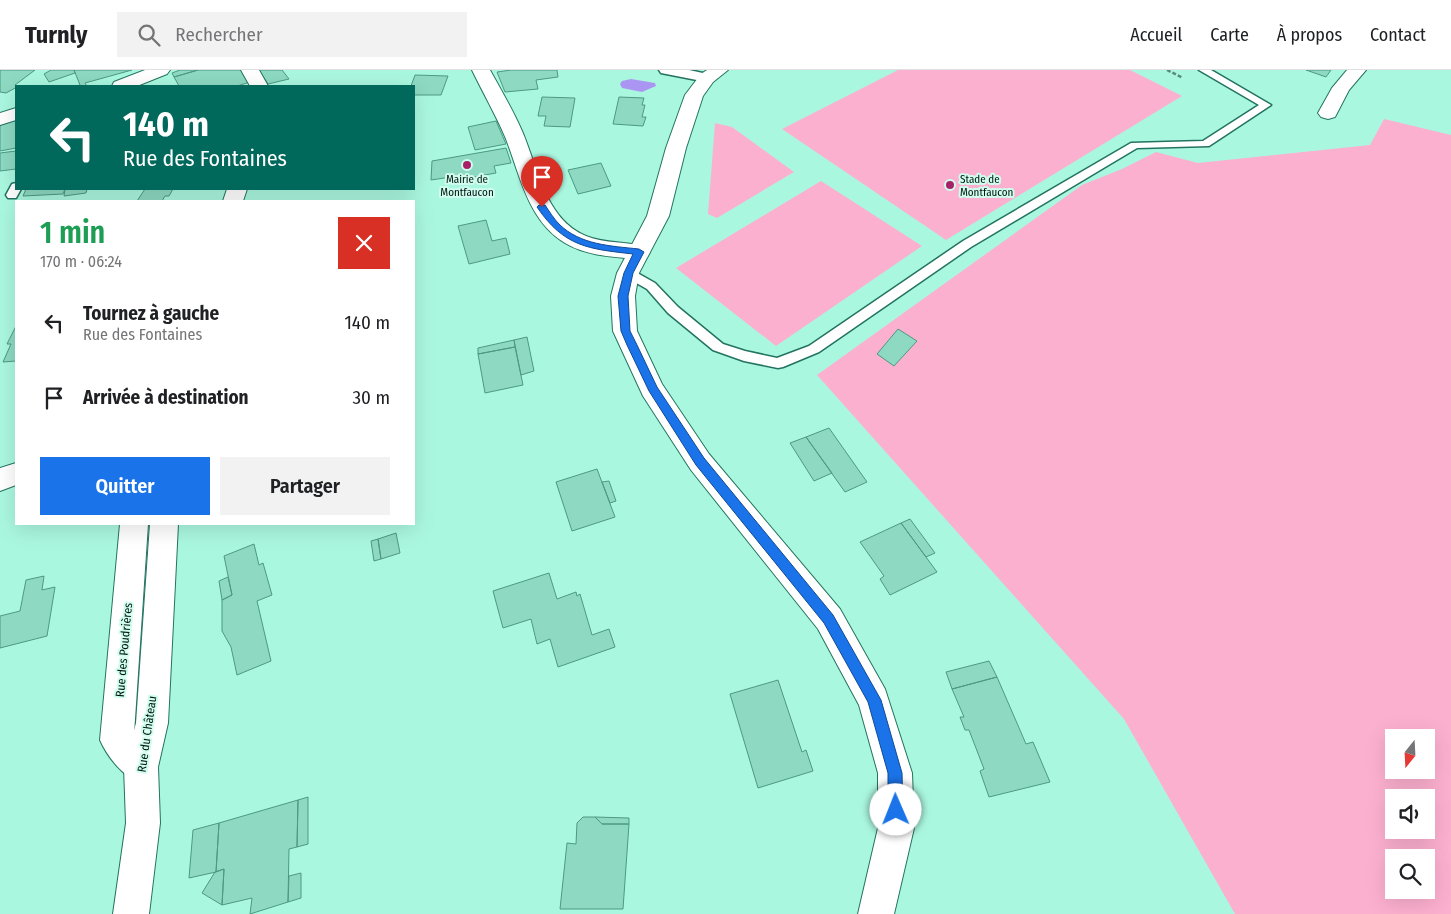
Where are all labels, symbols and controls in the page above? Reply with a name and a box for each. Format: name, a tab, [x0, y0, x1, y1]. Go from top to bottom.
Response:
search box	[117, 12, 467, 57]
text: Turnly	[25, 21, 87, 49]
icon: search	[135, 21, 163, 49]
text: Rechercher	[175, 23, 263, 46]
text: Accueil	[1130, 24, 1182, 46]
text: Carte	[1210, 24, 1249, 46]
text: À propos	[1277, 24, 1342, 46]
text: Contact	[1370, 24, 1426, 46]
text: 140 m	[123, 103, 209, 145]
icon: left	[40, 105, 105, 170]
text: Rue des Fontaines	[123, 145, 287, 172]
pin	[521, 156, 563, 207]
marker: Mairie de Montfaucon	[461, 159, 473, 171]
icon: arrive	[528, 163, 556, 191]
place label: Mairie de Montfaucon	[440, 173, 494, 199]
place label: Stade de Montfaucon	[960, 173, 1013, 199]
marker: Stade de Montfaucon	[944, 179, 956, 191]
text: 1 min	[40, 215, 105, 251]
button: close	[338, 217, 390, 269]
text: 170 m · 06:24	[40, 252, 122, 271]
text: Tournez à gauche	[83, 302, 219, 325]
icon: left	[40, 309, 68, 337]
text: 140 m	[344, 311, 390, 334]
text: Rue des Fontaines	[83, 325, 202, 344]
icon: arrive	[40, 384, 68, 412]
text: Arrivée à destination	[83, 386, 249, 409]
text: 30 m	[352, 386, 390, 409]
button: Quitter	[40, 457, 210, 515]
button: Partager	[220, 457, 390, 515]
street label: Rue des Poudrières	[113, 602, 135, 698]
street label: Rue du Château	[135, 695, 159, 773]
north arrow	[1385, 729, 1435, 779]
map controls	[1385, 729, 1435, 899]
position arrow	[869, 783, 921, 835]
button: sound	[1385, 789, 1435, 839]
button: search	[1385, 849, 1435, 899]

